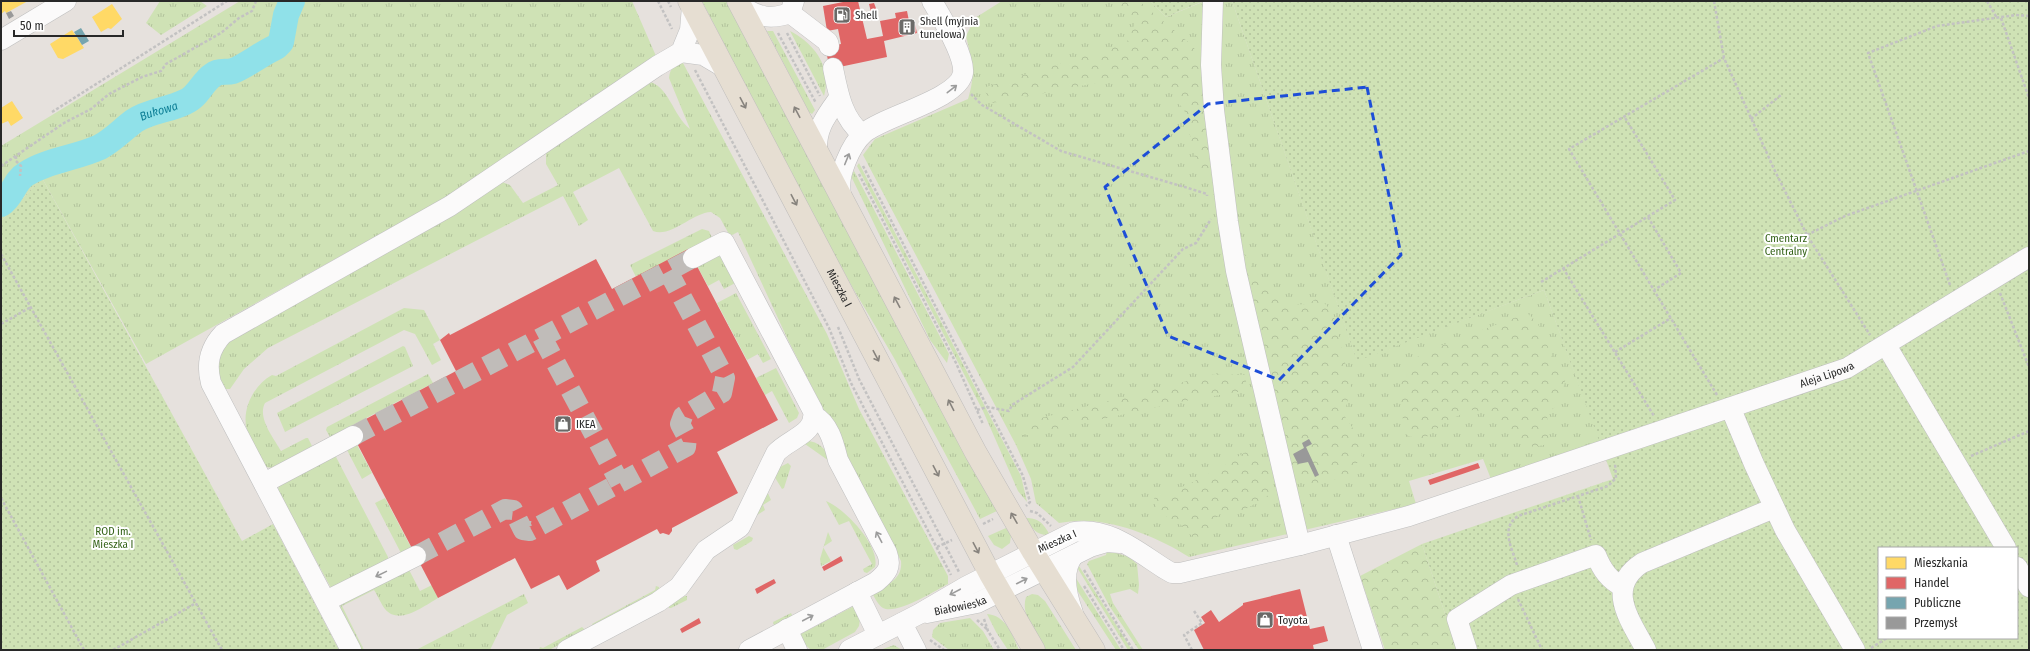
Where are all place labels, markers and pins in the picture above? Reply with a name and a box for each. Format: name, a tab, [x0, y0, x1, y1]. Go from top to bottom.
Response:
fuel station icon: Shell	[832, 5, 852, 25]
place label: Shell	[855, 9, 878, 22]
place label: Shell (myjnia tunelowa)	[920, 15, 978, 41]
building icon: Shell (myjnia tunelowa)	[897, 17, 917, 37]
shop icon: IKEA	[553, 414, 573, 434]
place label: IKEA	[576, 418, 596, 431]
shop icon: Toyota	[1255, 610, 1275, 630]
place label: Toyota	[1278, 614, 1308, 627]

